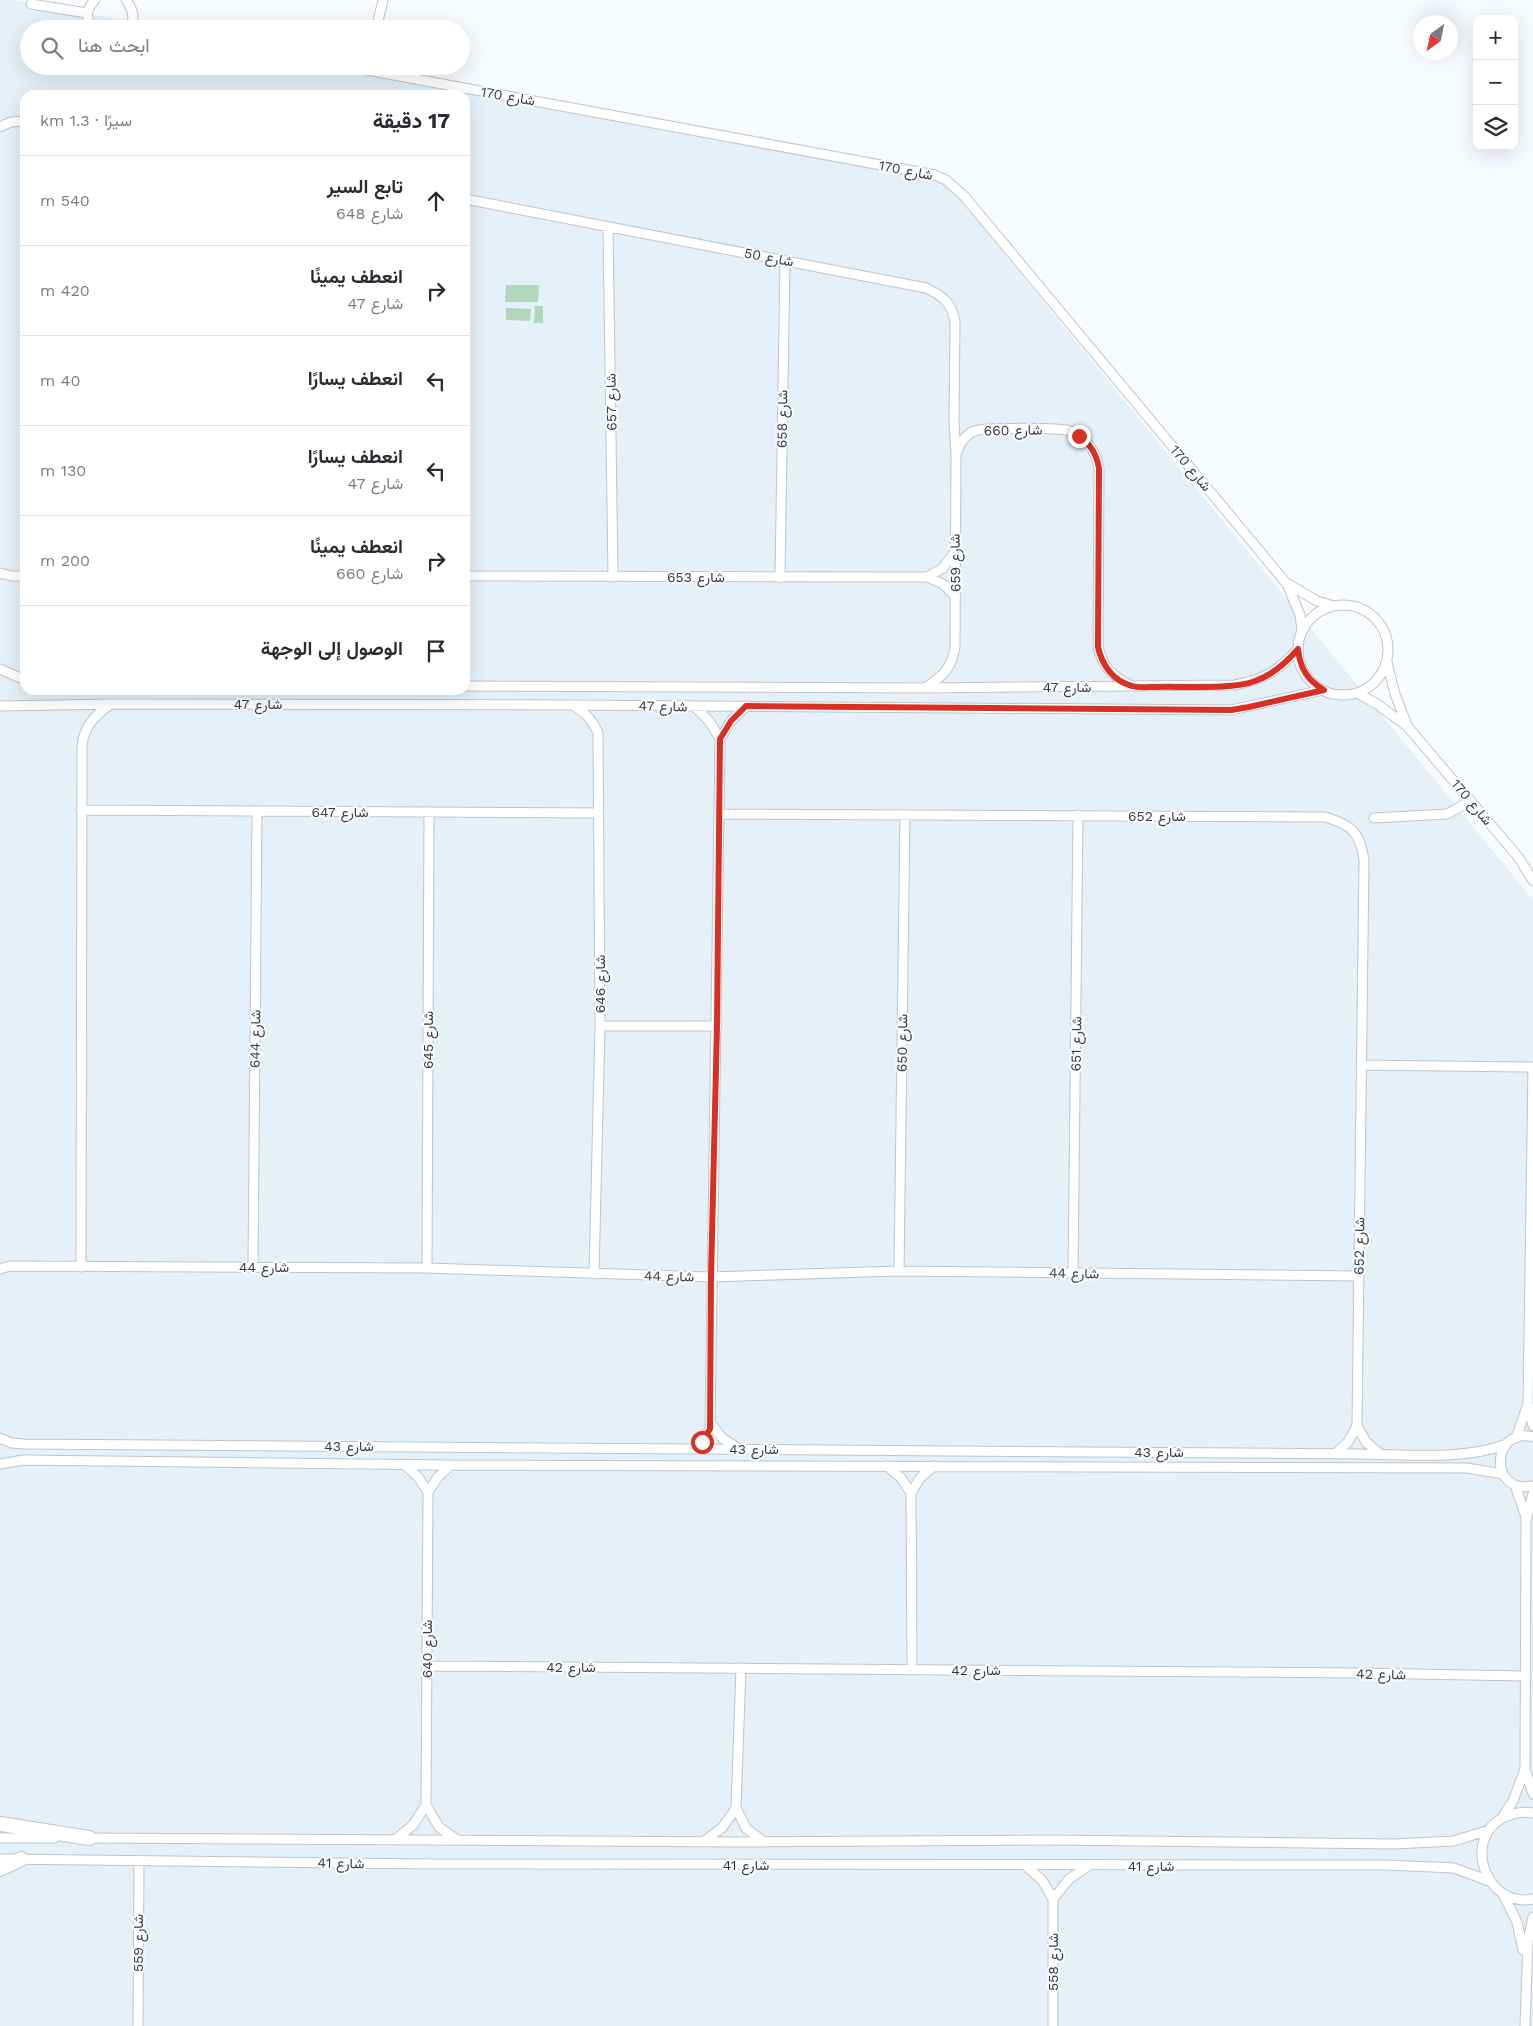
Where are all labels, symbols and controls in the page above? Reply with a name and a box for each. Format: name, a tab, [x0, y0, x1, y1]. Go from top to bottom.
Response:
north arrow	[1413, 15, 1458, 60]
map controls	[1473, 15, 1518, 150]
button: +	[1473, 15, 1518, 60]
search box	[20, 20, 470, 75]
icon: search	[38, 34, 66, 62]
text: ابحث هنا	[78, 34, 150, 57]
button: −	[1473, 60, 1518, 105]
street label: شارع 170	[479, 83, 536, 112]
button: layers	[1473, 105, 1518, 150]
text: 17 دقيقة	[373, 108, 450, 133]
text: سيرًا · 1.3 km	[40, 111, 132, 130]
street label: شارع 170	[877, 157, 934, 186]
text: تابع السير	[327, 175, 403, 198]
icon: ahead	[422, 187, 450, 215]
text: 540 m	[40, 191, 90, 210]
text: شارع 648	[336, 204, 403, 223]
street label: شارع 50	[742, 244, 795, 273]
text: انعطف يمينًا	[310, 265, 403, 288]
icon: right	[422, 277, 450, 305]
text: 420 m	[40, 281, 90, 300]
text: شارع 47	[347, 294, 403, 313]
text: انعطف يسارًا	[308, 367, 403, 390]
icon: left	[422, 367, 450, 395]
text: 40 m	[40, 371, 80, 390]
street label: شارع 657	[602, 373, 622, 431]
street label: شارع 658	[773, 390, 794, 448]
street label: شارع 660	[984, 421, 1043, 442]
route end	[1068, 425, 1091, 448]
street label: شارع 170	[1165, 442, 1215, 496]
text: انعطف يسارًا	[308, 445, 403, 468]
icon: left	[422, 457, 450, 485]
text: 130 m	[40, 461, 86, 480]
text: شارع 47	[347, 474, 403, 493]
street label: شارع 659	[946, 534, 967, 592]
text: انعطف يمينًا	[310, 535, 403, 558]
icon: right	[422, 547, 450, 575]
text: 200 m	[40, 551, 90, 570]
text: شارع 660	[336, 564, 403, 583]
street label: شارع 653	[667, 569, 725, 588]
text: الوصول إلى الوجهة	[261, 637, 403, 660]
icon: arrive	[422, 637, 450, 665]
street label: شارع 47	[1043, 679, 1091, 698]
street label: شارع 47	[234, 696, 282, 715]
street label: شارع 47	[638, 698, 687, 717]
street label: شارع 170	[1446, 776, 1496, 830]
street label: شارع 647	[311, 804, 369, 823]
street label: شارع 652	[1128, 808, 1186, 827]
street label: شارع 646	[592, 955, 611, 1013]
street label: شارع 644	[246, 1010, 267, 1068]
street label: شارع 645	[420, 1011, 439, 1069]
street label: شارع 650	[893, 1014, 914, 1072]
street label: شارع 651	[1068, 1016, 1087, 1072]
street label: شارع 652	[1350, 1217, 1371, 1275]
street label: شارع 44	[239, 1259, 289, 1278]
street label: شارع 44	[1049, 1265, 1099, 1284]
street label: شارع 44	[644, 1268, 694, 1287]
route start	[691, 1431, 714, 1454]
street label: شارع 43	[324, 1438, 374, 1457]
street label: شارع 43	[729, 1441, 779, 1460]
street label: شارع 43	[1134, 1444, 1184, 1463]
street label: شارع 640	[419, 1620, 438, 1678]
street label: شارع 42	[546, 1659, 596, 1678]
street label: شارع 42	[951, 1662, 1001, 1681]
street label: شارع 42	[1356, 1666, 1406, 1685]
street label: شارع 41	[317, 1855, 365, 1874]
street label: شارع 41	[723, 1857, 769, 1876]
street label: شارع 41	[1128, 1858, 1174, 1877]
street label: شارع 559	[130, 1914, 149, 1972]
street label: شارع 558	[1045, 1933, 1064, 1991]

